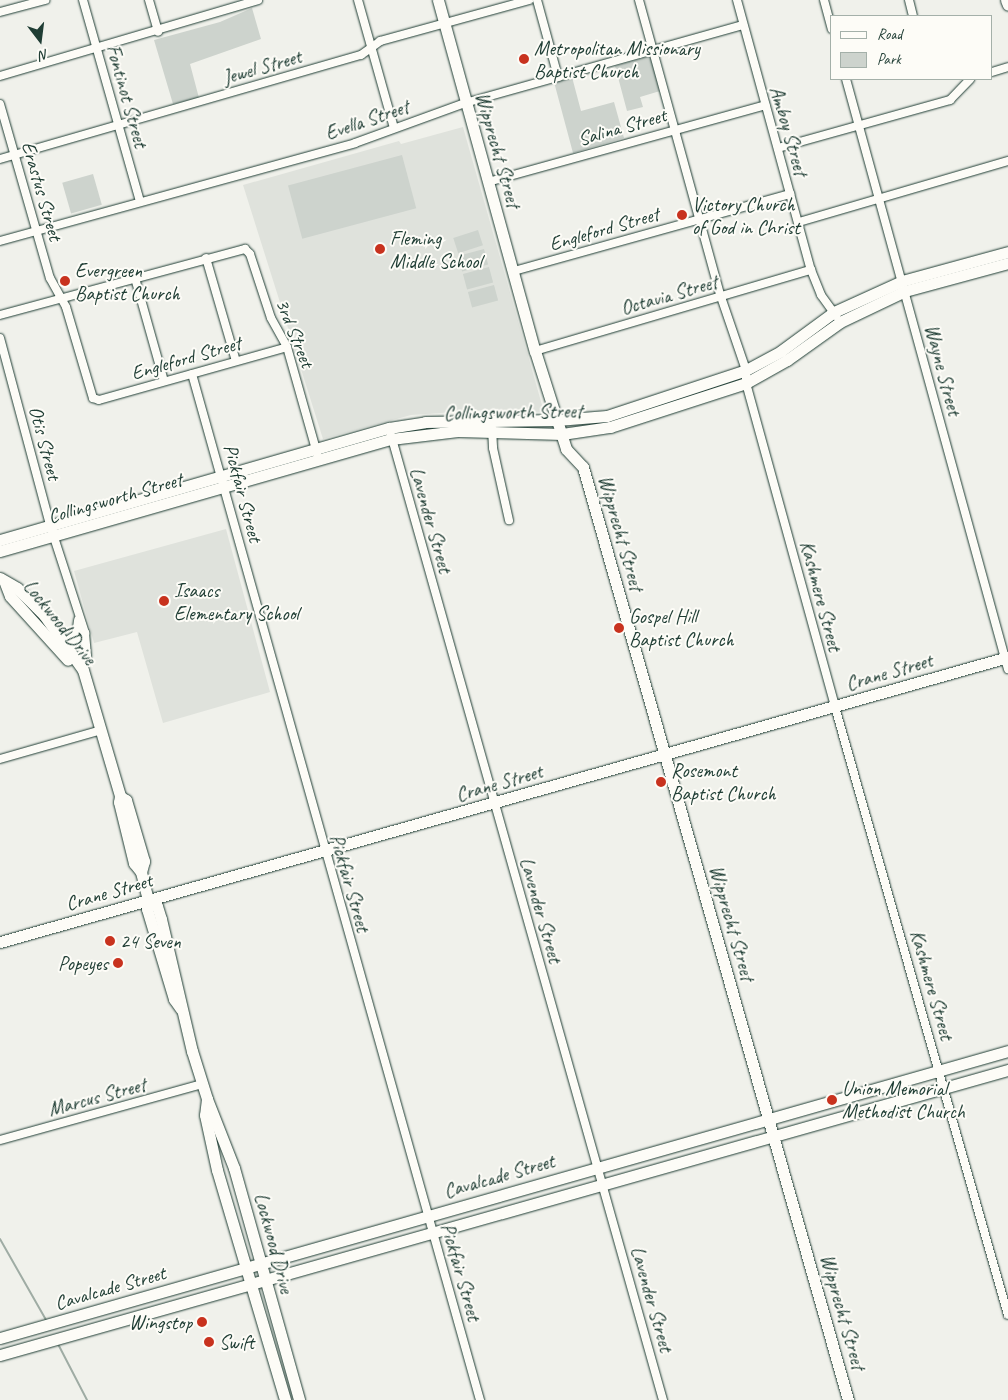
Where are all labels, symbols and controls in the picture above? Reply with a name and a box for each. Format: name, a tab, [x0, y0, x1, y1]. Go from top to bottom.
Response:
north arrow	[15, 15, 65, 65]
legend	[830, 15, 993, 80]
text: Road	[877, 25, 902, 44]
place label: Metropolitan Missionary Baptist Church	[534, 36, 701, 83]
street label: Fontinot Street	[101, 42, 153, 150]
street label: Jewel Street	[220, 44, 304, 90]
text: N	[38, 46, 50, 64]
text: Park	[877, 50, 901, 69]
marker: Metropolitan Missionary Baptist Church	[518, 53, 530, 65]
street label: Amboy Street	[765, 83, 813, 179]
street label: Wipprecht Street	[470, 90, 526, 210]
street label: Evella Street	[322, 95, 412, 145]
street label: Salina Street	[575, 103, 669, 151]
street label: Erastus Street	[16, 138, 68, 244]
place label: Victory Church of God in Christ	[692, 192, 800, 239]
street label: Engleford Street	[546, 202, 662, 256]
marker: Victory Church of God in Christ	[676, 209, 688, 221]
place label: Fleming Middle School	[390, 226, 482, 273]
marker: Fleming Middle School	[374, 243, 386, 255]
place label: Evergreen Baptist Church	[75, 258, 180, 305]
street label: Octavia Street	[618, 270, 720, 320]
marker: Evergreen Baptist Church	[59, 275, 71, 287]
street label: 3rd Street	[270, 295, 320, 371]
street label: Wayne Street	[919, 322, 967, 418]
street label: Engleford Street	[128, 331, 244, 385]
street label: Collingsworth Street	[443, 399, 583, 425]
street label: Otis Street	[24, 403, 66, 483]
street label: Pickfair Street	[218, 441, 268, 545]
street label: Lavender Street	[404, 464, 458, 576]
street label: Collingsworth Street	[45, 467, 185, 529]
street label: Wipprecht Street	[593, 473, 649, 593]
street label: Kashmere Street	[795, 538, 847, 654]
street label: Lockwood Drive	[18, 574, 102, 670]
place label: Isaacs Elementary School	[174, 578, 299, 625]
marker: Isaacs Elementary School	[158, 595, 170, 607]
place label: Gospel Hill Baptist Church	[629, 604, 734, 651]
marker: Gospel Hill Baptist Church	[613, 622, 625, 634]
street label: Crane Street	[843, 648, 935, 696]
place label: Rosemont Baptist Church	[671, 758, 776, 805]
street label: Crane Street	[453, 759, 545, 807]
marker: Rosemont Baptist Church	[655, 776, 667, 788]
street label: Pickfair Street	[325, 831, 375, 935]
street label: Lavender Street	[514, 854, 568, 966]
street label: Wipprecht Street	[704, 863, 760, 983]
street label: Crane Street	[63, 868, 155, 916]
street label: Kashmere Street	[905, 927, 959, 1043]
place label: 24 Seven	[120, 929, 181, 953]
marker: 24 Seven	[104, 935, 116, 947]
place label: Popeyes	[58, 951, 108, 975]
marker: Popeyes	[112, 957, 124, 969]
street label: Marcus Street	[46, 1072, 148, 1122]
place label: Union Memorial Methodist Church	[842, 1076, 966, 1123]
marker: Union Memorial Methodist Church	[826, 1094, 838, 1106]
street label: Cavalcade Street	[441, 1149, 557, 1203]
street label: Lockwood Drive	[249, 1190, 299, 1296]
street label: Pickfair Street	[436, 1220, 486, 1324]
street label: Lavender Street	[625, 1243, 679, 1355]
street label: Wipprecht Street	[815, 1252, 871, 1372]
street label: Cavalcade Street	[52, 1261, 168, 1315]
place label: Wingstop	[129, 1310, 192, 1334]
marker: Wingstop	[196, 1316, 208, 1328]
place label: Swift	[219, 1330, 254, 1354]
marker: Swift	[203, 1336, 215, 1348]

